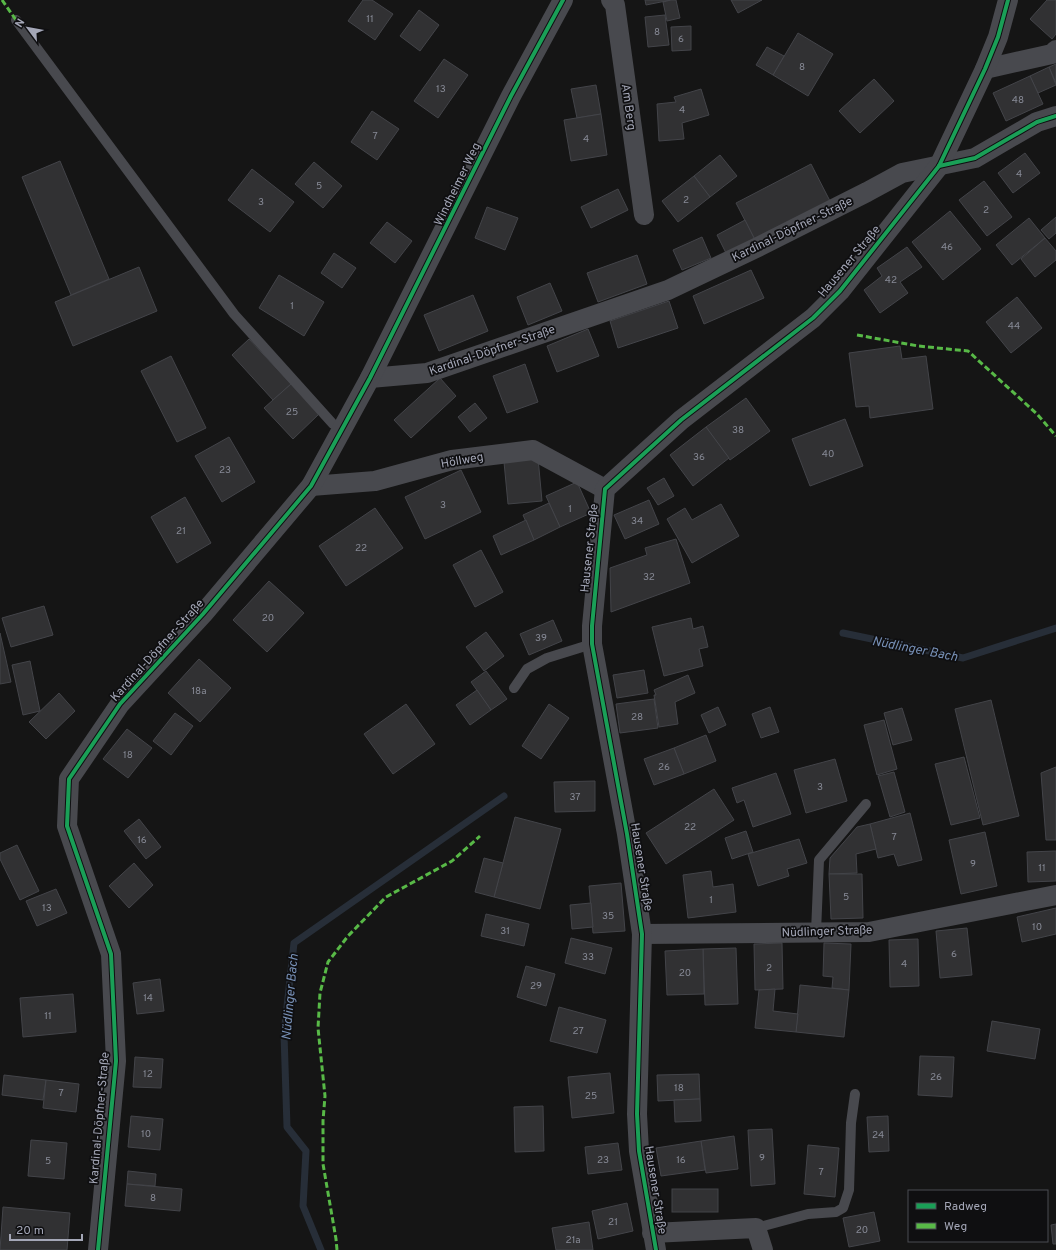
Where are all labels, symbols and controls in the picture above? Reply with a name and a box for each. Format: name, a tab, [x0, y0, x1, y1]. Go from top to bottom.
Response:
north arrow	[8, 8, 48, 48]
house number: 11	[366, 13, 374, 26]
text: N	[12, 16, 28, 30]
house number: 8	[654, 26, 660, 39]
house number: 6	[678, 33, 684, 46]
house number: 8	[799, 61, 805, 74]
house number: 13	[436, 83, 446, 96]
street label: Am Berg	[617, 83, 639, 131]
house number: 48	[1012, 94, 1024, 107]
house number: 4	[679, 104, 685, 117]
house number: 7	[372, 130, 378, 143]
house number: 4	[583, 133, 589, 146]
street label: Windheimer Weg	[431, 140, 485, 229]
house number: 4	[1016, 168, 1022, 181]
house number: 5	[316, 180, 322, 193]
house number: 2	[683, 194, 689, 207]
street label: Kardinal-Döpfner-Straße	[729, 194, 856, 266]
house number: 3	[258, 196, 264, 209]
house number: 2	[983, 204, 989, 217]
street label: Hausener Straße	[815, 222, 885, 301]
house number: 46	[941, 241, 953, 254]
house number: 42	[885, 274, 897, 287]
house number: 1	[290, 300, 294, 313]
house number: 44	[1008, 320, 1020, 333]
street label: Kardinal-Döpfner-Straße	[427, 322, 558, 380]
house number: 25	[286, 406, 298, 419]
house number: 38	[732, 424, 744, 437]
house number: 40	[822, 448, 834, 461]
street label: Höllweg	[439, 449, 485, 473]
house number: 36	[693, 451, 705, 464]
house number: 23	[219, 464, 231, 477]
house number: 3	[440, 499, 446, 512]
house number: 1	[568, 503, 572, 516]
street label: Hausener Straße	[577, 503, 603, 593]
house number: 34	[631, 515, 643, 528]
house number: 21	[176, 525, 186, 538]
house number: 22	[355, 542, 367, 555]
house number: 32	[643, 571, 655, 584]
street label: Kardinal-Döpfner-Straße	[107, 596, 208, 705]
house number: 20	[262, 612, 274, 625]
house number: 39	[535, 632, 547, 645]
water label: Nüdlinger Bach	[871, 634, 959, 666]
house number: 18a	[191, 685, 207, 698]
house number: 28	[631, 711, 643, 724]
house number: 18	[123, 749, 133, 762]
house number: 26	[658, 761, 670, 774]
house number: 3	[817, 781, 823, 794]
house number: 37	[569, 791, 581, 804]
house number: 22	[684, 821, 696, 834]
street label: Hausener Straße	[626, 822, 656, 912]
house number: 7	[891, 831, 897, 844]
house number: 16	[137, 834, 147, 847]
house number: 9	[970, 858, 976, 871]
house number: 11	[1038, 862, 1046, 875]
house number: 5	[843, 891, 849, 904]
house number: 1	[709, 894, 713, 907]
house number: 13	[42, 902, 52, 915]
house number: 35	[602, 910, 614, 923]
house number: 10	[1032, 921, 1042, 934]
street label: Nüdlinger Straße	[781, 922, 873, 942]
house number: 31	[500, 925, 510, 938]
house number: 6	[951, 948, 957, 961]
house number: 33	[582, 951, 594, 964]
water label: Nüdlinger Bach	[279, 953, 303, 1041]
house number: 4	[901, 958, 907, 971]
house number: 2	[766, 962, 772, 975]
house number: 20	[679, 967, 691, 980]
house number: 29	[530, 980, 542, 993]
house number: 14	[143, 992, 153, 1005]
house number: 11	[44, 1010, 52, 1023]
house number: 27	[572, 1025, 584, 1038]
street label: Kardinal-Döpfner-Straße	[86, 1051, 114, 1185]
house number: 12	[143, 1068, 153, 1081]
house number: 26	[930, 1071, 942, 1084]
house number: 18	[674, 1082, 684, 1095]
house number: 7	[58, 1087, 64, 1100]
house number: 25	[585, 1090, 597, 1103]
house number: 10	[141, 1128, 151, 1141]
house number: 24	[872, 1129, 884, 1142]
street label: Hausener Straße	[640, 1145, 670, 1235]
house number: 9	[759, 1152, 765, 1165]
house number: 23	[597, 1154, 609, 1167]
house number: 16	[676, 1154, 686, 1167]
house number: 5	[45, 1155, 51, 1168]
house number: 7	[818, 1166, 824, 1179]
legend	[908, 1190, 1048, 1242]
house number: 8	[150, 1192, 156, 1205]
text: Radweg	[944, 1199, 987, 1215]
scale bar	[10, 1216, 82, 1242]
house number: 21	[608, 1216, 618, 1229]
text: Weg	[944, 1219, 967, 1235]
text: 20 m	[16, 1223, 44, 1239]
house number: 20	[856, 1224, 868, 1237]
house number: 21a	[566, 1234, 580, 1247]

